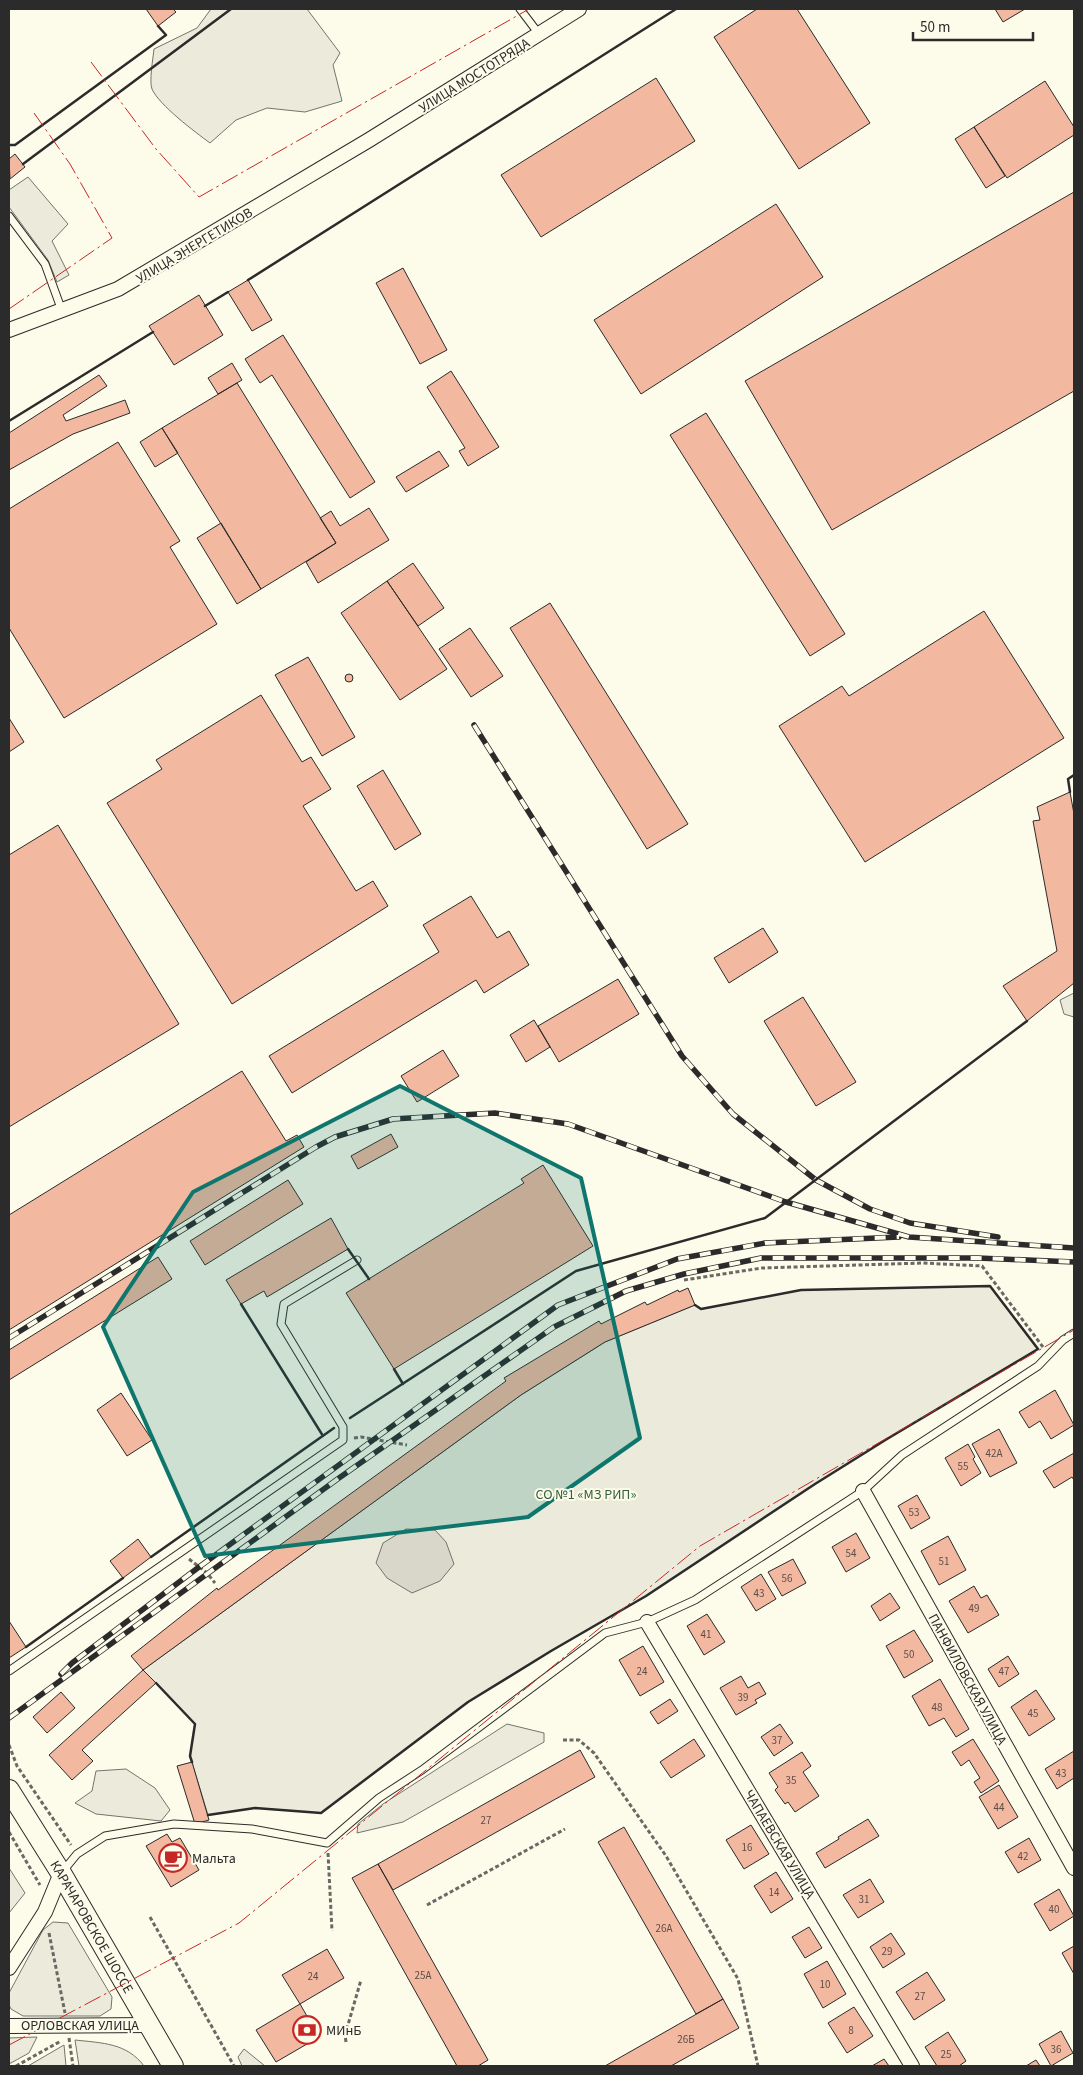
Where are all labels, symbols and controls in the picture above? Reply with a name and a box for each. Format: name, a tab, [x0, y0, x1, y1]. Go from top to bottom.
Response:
scale bar	[913, 10, 1033, 42]
text: 50 m	[920, 17, 950, 38]
street label: УЛИЦА МОСТОТРЯДА	[415, 33, 534, 118]
street label: УЛИЦА ЭНЕРГЕТИКОВ	[132, 203, 257, 289]
house number: 42А	[986, 1446, 1002, 1461]
house number: 55	[958, 1459, 968, 1474]
park label: СО №1 «МЗ РИП»	[536, 1485, 636, 1505]
house number: 53	[909, 1505, 919, 1520]
house number: 54	[846, 1546, 857, 1561]
house number: 51	[939, 1554, 949, 1569]
house number: 56	[782, 1571, 793, 1586]
house number: 43	[754, 1586, 764, 1601]
house number: 49	[969, 1601, 979, 1616]
street label: ПАНФИЛОВСКАЯ УЛИЦА	[923, 1610, 1012, 1749]
house number: 41	[701, 1627, 711, 1642]
house number: 50	[904, 1647, 914, 1662]
house number: 24	[637, 1664, 648, 1679]
house number: 47	[999, 1664, 1009, 1679]
house number: 39	[738, 1690, 748, 1705]
house number: 48	[932, 1700, 943, 1715]
house number: 45	[1028, 1706, 1038, 1721]
house number: 37	[772, 1733, 782, 1748]
house number: 43	[1056, 1766, 1066, 1781]
house number: 35	[786, 1773, 796, 1788]
street label: ЧАПАЕВСКАЯ УЛИЦА	[739, 1786, 820, 1903]
house number: 44	[994, 1800, 1005, 1815]
house number: 27	[481, 1813, 491, 1828]
house number: 16	[742, 1840, 753, 1855]
cafe icon: Мальта	[158, 1843, 188, 1873]
place label: Мальта	[192, 1849, 236, 1869]
house number: 42	[1018, 1849, 1028, 1864]
street label: КАРАЧАРОВСКОЕ ШОССЕ	[45, 1857, 138, 1997]
house number: 14	[769, 1885, 780, 1900]
house number: 31	[859, 1892, 869, 1907]
house number: 40	[1049, 1902, 1059, 1917]
house number: 26А	[656, 1921, 672, 1936]
house number: 29	[882, 1944, 892, 1959]
house number: 25А	[415, 1968, 431, 1983]
house number: 24	[308, 1969, 319, 1984]
house number: 10	[820, 1977, 830, 1992]
house number: 27	[915, 1989, 925, 2004]
bank icon: МИнБ	[292, 2015, 322, 2045]
street label: ОРЛОВСКАЯ УЛИЦА	[21, 2016, 139, 2036]
place label: МИнБ	[326, 2021, 361, 2041]
house number: 8	[848, 2023, 854, 2038]
house number: 26Б	[677, 2032, 695, 2047]
house number: 36	[1051, 2042, 1062, 2057]
house number: 25	[941, 2047, 951, 2062]

